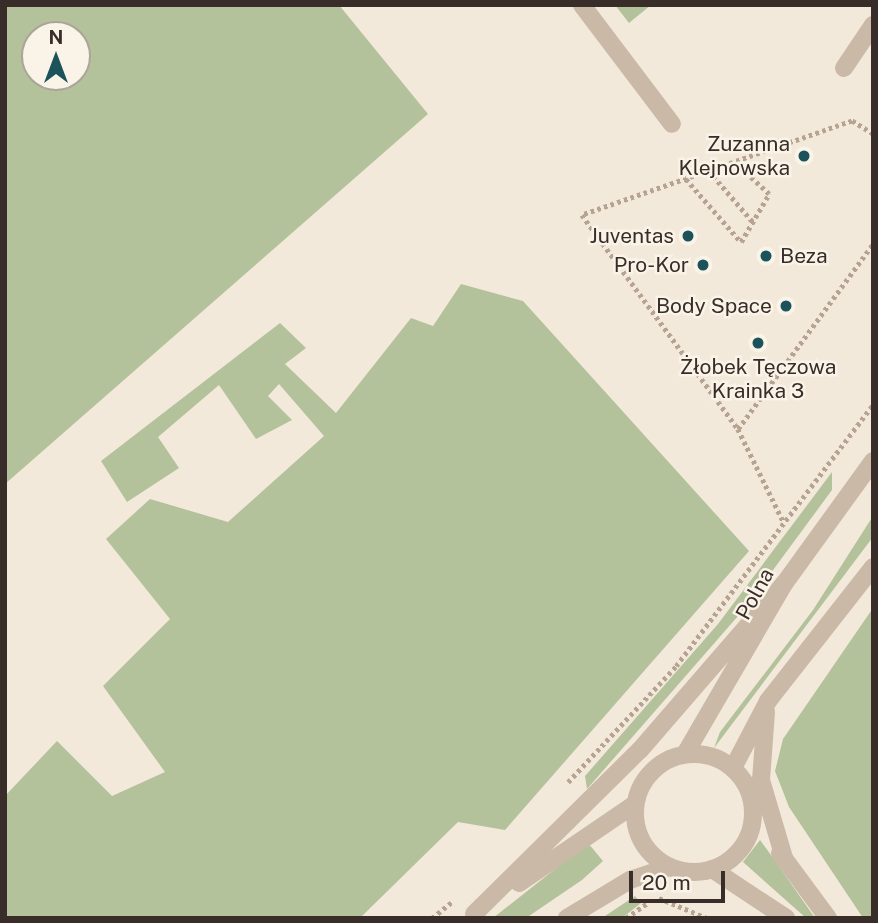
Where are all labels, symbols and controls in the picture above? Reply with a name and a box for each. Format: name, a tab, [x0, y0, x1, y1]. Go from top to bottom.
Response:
north arrow	[21, 21, 91, 91]
text: N	[49, 26, 63, 48]
place label: Zuzanna Klejnowska	[679, 131, 790, 181]
marker: Zuzanna Klejnowska	[796, 148, 812, 164]
place label: Juventas	[589, 223, 674, 249]
marker: Juventas	[680, 228, 696, 244]
place label: Beza	[780, 243, 828, 269]
marker: Beza	[758, 248, 774, 264]
place label: Pro-Kor	[614, 252, 689, 278]
marker: Pro-Kor	[695, 257, 711, 273]
place label: Body Space	[656, 293, 772, 319]
marker: Body Space	[778, 298, 794, 314]
marker: Żłobek Tęczowa Krainka 3	[750, 335, 766, 351]
place label: Żłobek Tęczowa Krainka 3	[680, 354, 836, 404]
street label: Polna	[731, 564, 779, 624]
scale bar	[633, 856, 729, 900]
text: 20 m	[642, 870, 691, 895]

